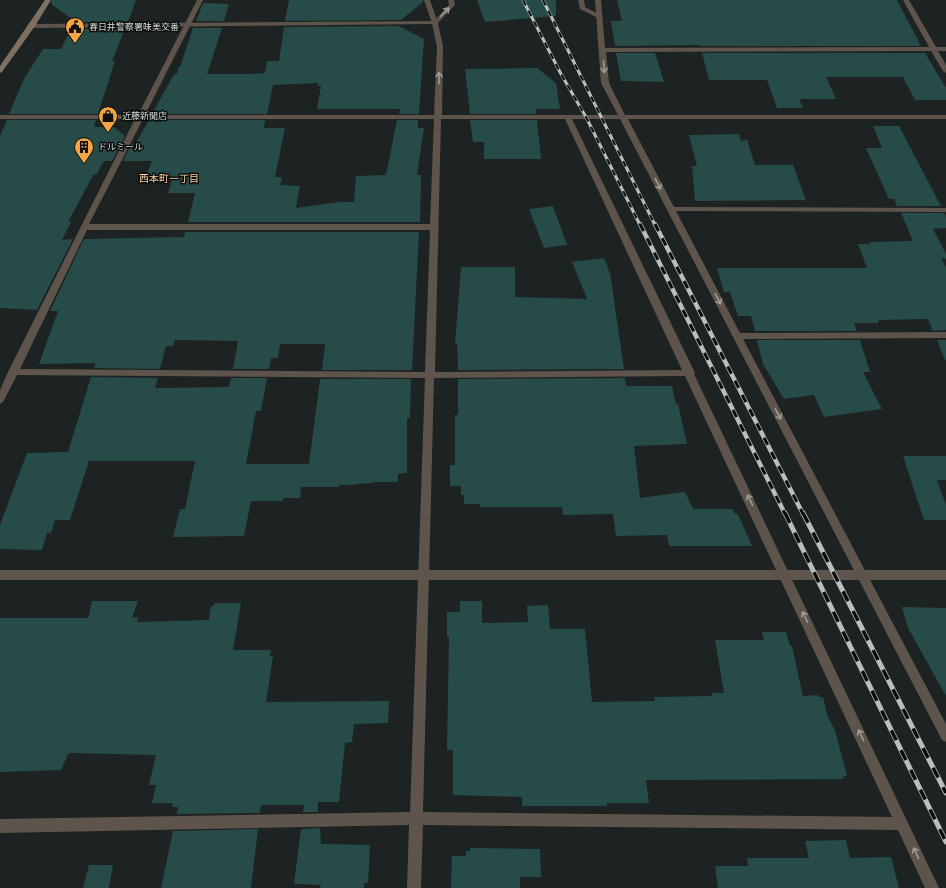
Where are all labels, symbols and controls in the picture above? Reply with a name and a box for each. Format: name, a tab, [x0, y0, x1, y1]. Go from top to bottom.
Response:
one-way arrow	[441, 7, 450, 17]
public building icon: 春日井警察署味美交番	[64, 16, 86, 44]
place label: 春日井警察署味美交番	[89, 21, 179, 32]
one-way arrow	[601, 60, 608, 73]
one-way arrow	[435, 72, 443, 85]
shop icon: 近藤新聞店	[97, 105, 119, 133]
place label: 近藤新聞店	[122, 110, 167, 121]
building icon: ドルミール	[73, 136, 95, 164]
place label: ドルミール	[98, 141, 143, 152]
district label: 西本町一丁目	[139, 172, 199, 184]
one-way arrow	[654, 178, 662, 190]
one-way arrow	[714, 293, 722, 305]
one-way arrow	[775, 408, 782, 420]
one-way arrow	[746, 494, 753, 506]
one-way arrow	[801, 612, 808, 624]
one-way arrow	[856, 729, 864, 741]
one-way arrow	[912, 847, 919, 859]

